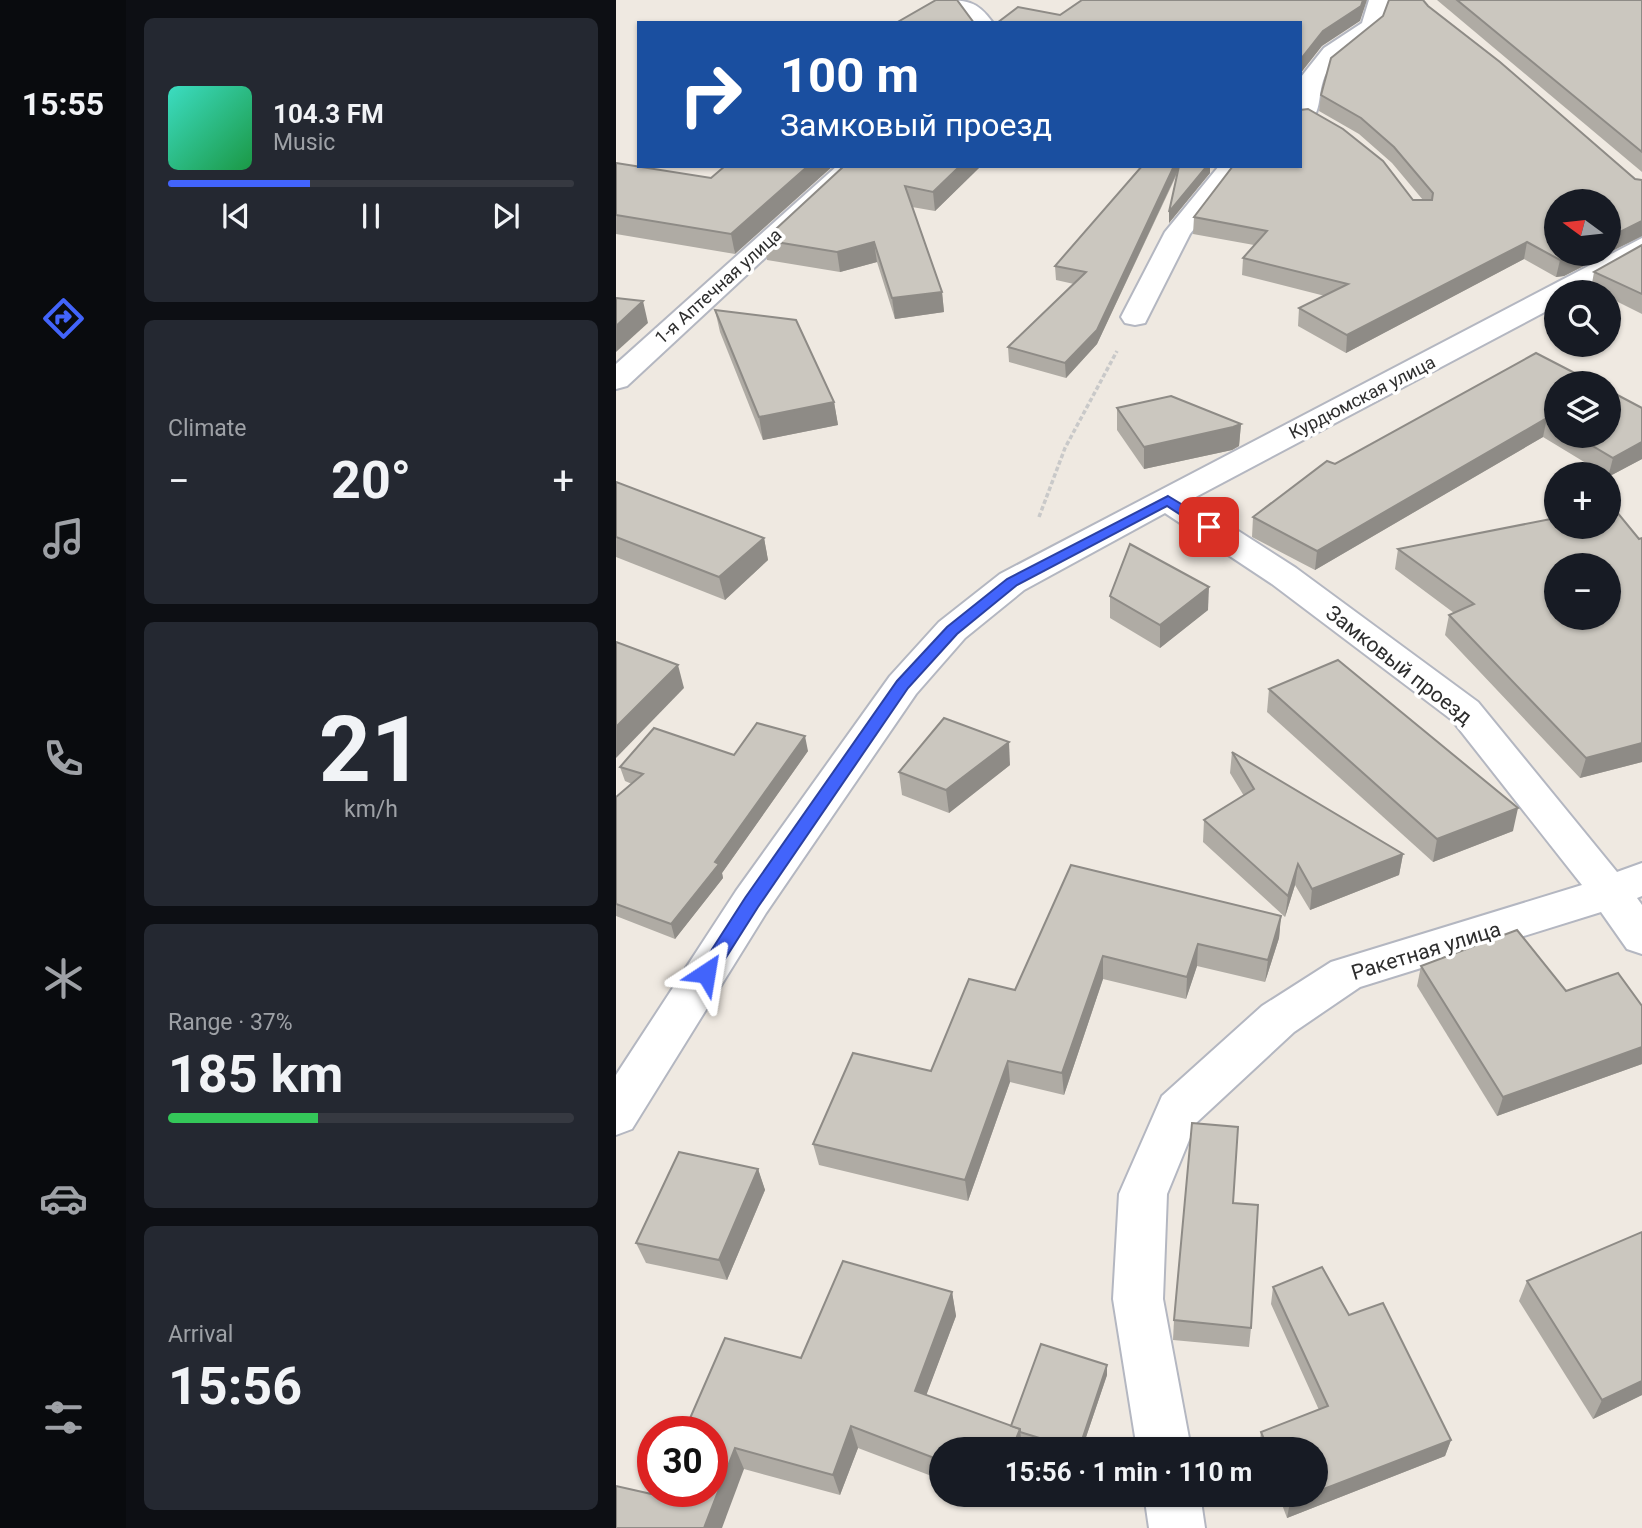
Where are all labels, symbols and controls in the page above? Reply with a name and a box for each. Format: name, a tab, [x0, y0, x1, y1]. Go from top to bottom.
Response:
text: 100 m	[780, 47, 919, 104]
icon: right	[665, 49, 756, 140]
text: 15:55	[22, 85, 104, 123]
text: 104.3 FM	[273, 99, 384, 129]
text: Замковый проезд	[780, 106, 1052, 144]
text: Music	[273, 129, 335, 156]
north arrow	[1544, 189, 1620, 266]
map controls	[1544, 189, 1621, 630]
icon: previous	[217, 197, 255, 235]
icon: pause	[352, 197, 390, 235]
icon: next	[487, 197, 525, 235]
street label: 1-я Аптечная улица	[650, 224, 786, 348]
button: search	[1544, 280, 1621, 357]
icon: directions	[39, 294, 88, 343]
street label: Курдюмская улица	[1285, 351, 1439, 443]
button: layers	[1544, 371, 1621, 448]
text: Climate	[168, 415, 247, 442]
text: 20°	[331, 450, 411, 511]
text: −	[168, 459, 190, 503]
text: +	[552, 459, 574, 503]
button: +	[1544, 462, 1621, 539]
pin	[1179, 497, 1239, 557]
icon: arrive	[1190, 508, 1228, 546]
icon: music	[39, 514, 88, 563]
button: −	[1544, 553, 1621, 630]
street label: Замковый проезд	[1321, 601, 1477, 730]
text: 21	[319, 697, 423, 803]
icon: phone	[39, 734, 88, 783]
text: km/h	[344, 796, 398, 823]
street label: Ракетная улица	[1348, 917, 1504, 985]
position arrow	[669, 936, 743, 1010]
icon: climate	[39, 954, 88, 1003]
text: Range · 37%	[168, 1009, 293, 1036]
text: 185 km	[168, 1044, 343, 1105]
icon: car	[39, 1174, 88, 1223]
text: Arrival	[168, 1321, 233, 1348]
text: 15:56	[168, 1356, 302, 1417]
icon: filters	[39, 1393, 88, 1442]
speed limit sign: 30	[637, 1416, 728, 1507]
text: 15:56 · 1 min · 110 m	[1005, 1457, 1252, 1487]

